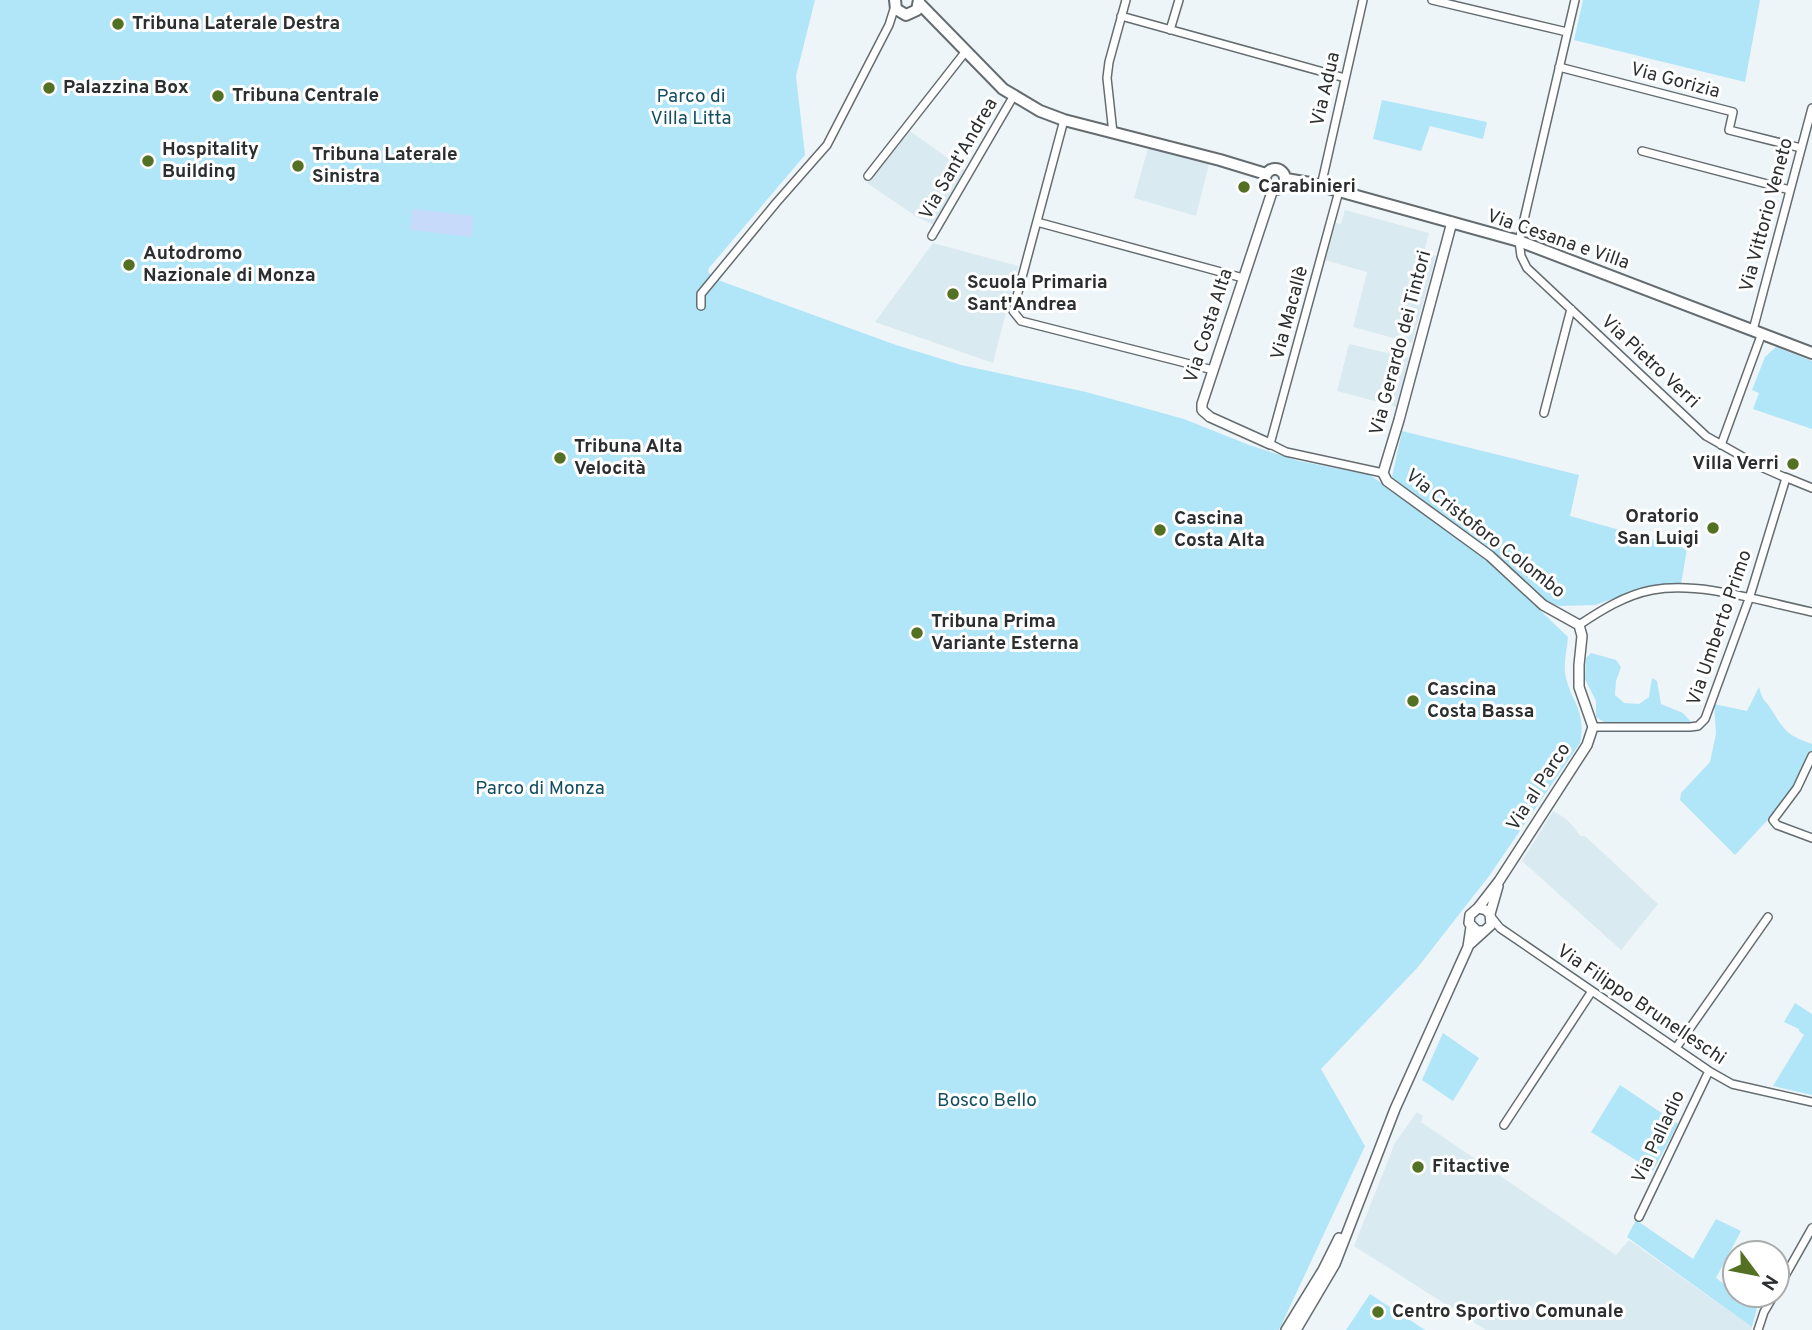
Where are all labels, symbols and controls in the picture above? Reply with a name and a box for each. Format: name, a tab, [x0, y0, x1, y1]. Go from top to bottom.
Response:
place label: Tribuna Laterale Destra	[132, 12, 340, 36]
marker: Tribuna Laterale Destra	[110, 16, 126, 32]
street label: Via Adua	[1306, 50, 1346, 128]
street label: Via Gorizia	[1628, 58, 1722, 104]
place label: Palazzina Box	[63, 76, 189, 100]
marker: Palazzina Box	[41, 80, 57, 96]
place label: Tribuna Centrale	[232, 84, 379, 108]
park label: Parco di Villa Litta	[651, 85, 731, 131]
marker: Tribuna Centrale	[210, 88, 226, 104]
street label: Via Sant'Andrea	[914, 94, 1004, 224]
street label: Via Vittorio Veneto	[1735, 135, 1799, 295]
place label: Hospitality Building	[162, 138, 259, 184]
place label: Tribuna Laterale Sinistra	[312, 143, 458, 189]
marker: Hospitality Building	[140, 153, 156, 169]
marker: Tribuna Laterale Sinistra	[290, 158, 306, 174]
place label: Carabinieri	[1258, 175, 1356, 199]
marker: Carabinieri	[1236, 179, 1252, 195]
street label: Via Cesana e Villa	[1483, 204, 1633, 276]
place label: Autodromo Nazionale di Monza	[143, 242, 315, 288]
street label: Via Gerardo dei Tintori	[1365, 248, 1437, 438]
marker: Autodromo Nazionale di Monza	[121, 257, 137, 273]
street label: Via Macallè	[1266, 263, 1314, 363]
street label: Via Costa Alta	[1179, 266, 1239, 386]
place label: Scuola Primaria Sant'Andrea	[967, 271, 1108, 317]
marker: Scuola Primaria Sant'Andrea	[945, 286, 961, 302]
street label: Via Pietro Verri	[1596, 310, 1704, 414]
place label: Tribuna Alta Velocità	[574, 435, 683, 481]
marker: Tribuna Alta Velocità	[552, 450, 568, 466]
place label: Villa Verri	[1692, 452, 1779, 476]
marker: Villa Verri	[1785, 456, 1801, 472]
street label: Via Cristoforo Colombo	[1400, 464, 1570, 604]
place label: Oratorio San Luigi	[1617, 505, 1699, 551]
place label: Cascina Costa Alta	[1174, 507, 1265, 553]
marker: Oratorio San Luigi	[1705, 520, 1721, 536]
marker: Cascina Costa Alta	[1152, 522, 1168, 538]
street label: Via Umberto Primo	[1682, 547, 1758, 709]
place label: Tribuna Prima Variante Esterna	[931, 610, 1079, 656]
marker: Tribuna Prima Variante Esterna	[909, 625, 925, 641]
place label: Cascina Costa Bassa	[1427, 678, 1534, 724]
marker: Cascina Costa Bassa	[1405, 693, 1421, 709]
street label: Via al Parco	[1502, 738, 1576, 836]
park label: Parco di Monza	[475, 777, 605, 801]
street label: Via Filippo Brunelleschi	[1552, 939, 1730, 1071]
street label: Via Palladio	[1627, 1087, 1691, 1187]
park label: Bosco Bello	[937, 1089, 1037, 1113]
place label: Fitactive	[1432, 1155, 1510, 1179]
marker: Fitactive	[1410, 1159, 1426, 1175]
north arrow	[1721, 1239, 1791, 1309]
text: N	[1755, 1270, 1783, 1294]
place label: Centro Sportivo Comunale	[1392, 1300, 1624, 1324]
marker: Centro Sportivo Comunale	[1370, 1304, 1386, 1320]

